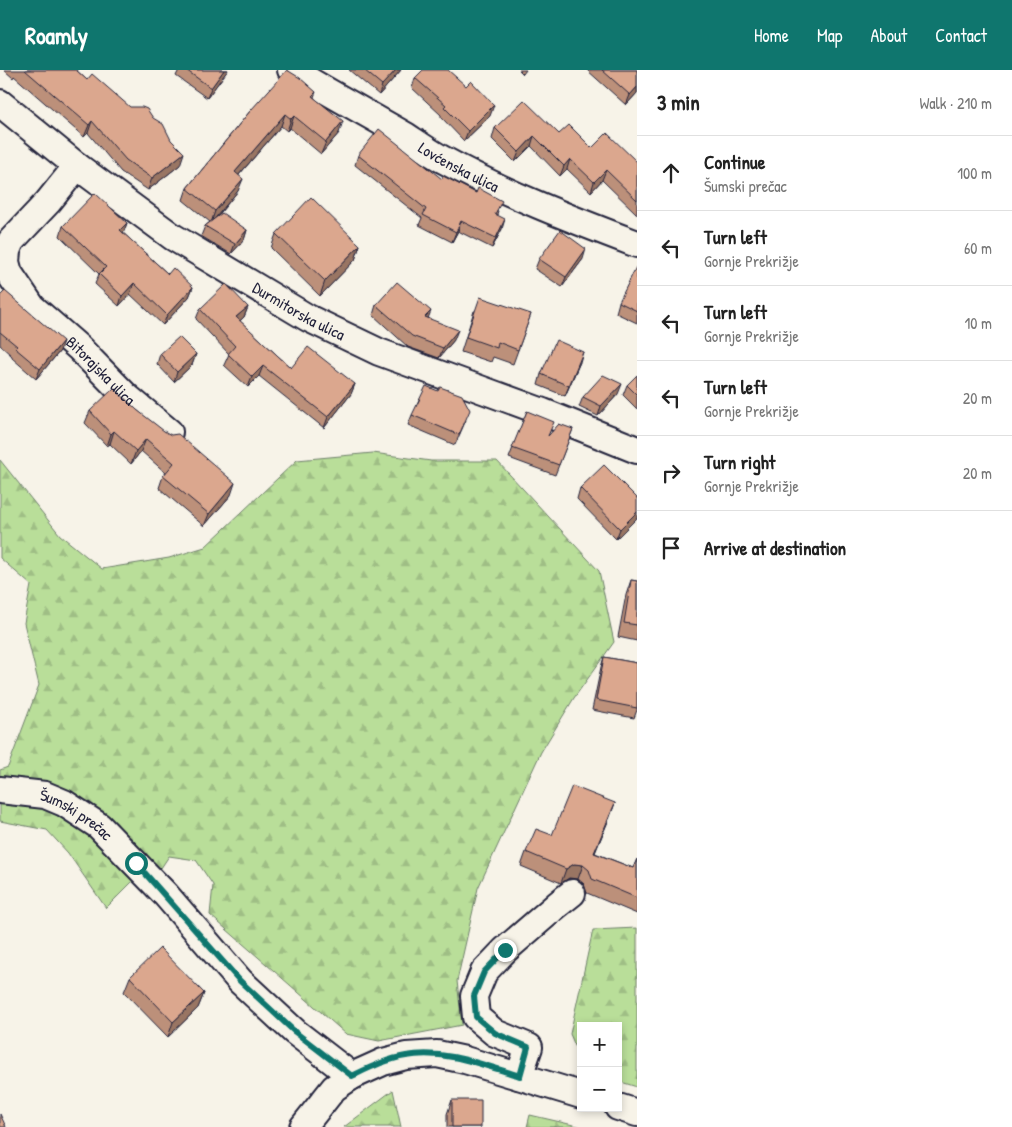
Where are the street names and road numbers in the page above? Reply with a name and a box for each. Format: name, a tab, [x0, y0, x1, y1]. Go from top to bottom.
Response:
street label: Lovćenska ulica	[414, 137, 503, 197]
street label: Durmitorska ulica	[249, 276, 349, 345]
street label: Bitorajska ulica	[62, 331, 140, 410]
street label: Šumski prečac	[39, 784, 118, 845]

